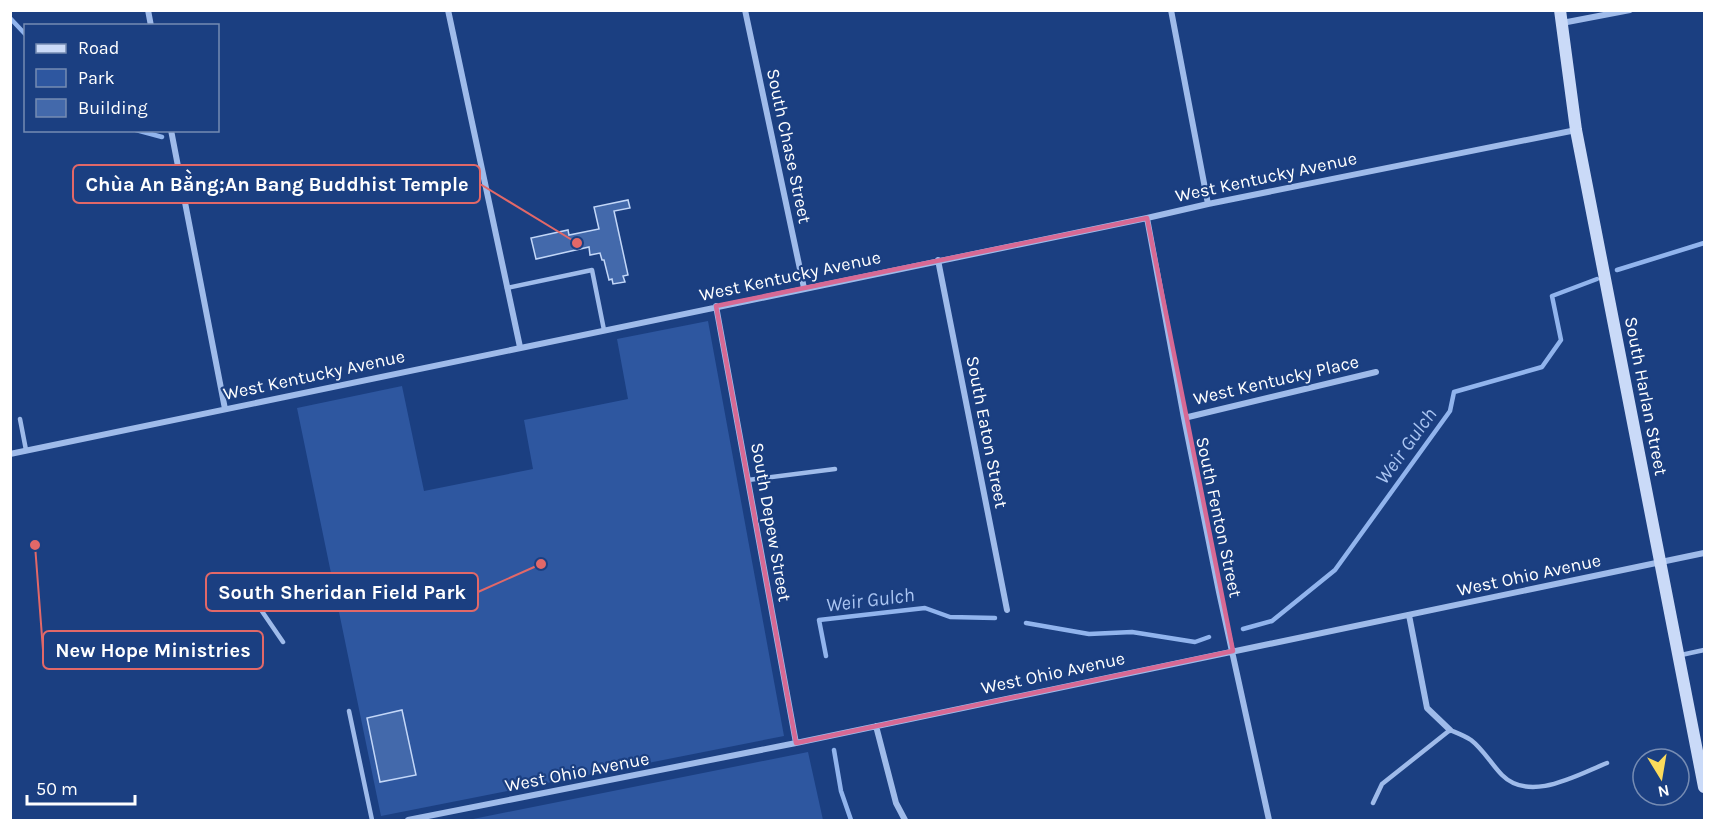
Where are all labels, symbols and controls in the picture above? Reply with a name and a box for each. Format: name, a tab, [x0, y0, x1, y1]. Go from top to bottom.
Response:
legend	[24, 24, 219, 132]
text: Road	[78, 37, 119, 59]
text: Park	[78, 67, 115, 89]
street label: South Chase Street	[762, 67, 816, 226]
text: Building	[78, 97, 148, 119]
street label: West Kentucky Avenue	[1173, 147, 1359, 207]
callout: Chùa An Bằng;An Bang Buddhist Temple	[73, 165, 480, 203]
text: Chùa An Bằng;An Bang Buddhist Temple	[85, 169, 469, 196]
street label: West Kentucky Avenue	[697, 246, 883, 306]
street label: South Harlan Street	[1620, 315, 1672, 478]
street label: West Kentucky Avenue	[221, 345, 407, 405]
street label: West Kentucky Place	[1191, 350, 1361, 410]
street label: South Eaton Street	[961, 354, 1013, 510]
water label: Weir Gulch	[1371, 403, 1441, 489]
street label: South Fenton Street	[1191, 435, 1247, 600]
street label: South Depew Street	[746, 441, 796, 603]
street label: West Ohio Avenue	[1455, 549, 1603, 601]
callout: South Sheridan Field Park	[206, 573, 478, 611]
text: South Sheridan Field Park	[218, 581, 466, 604]
water label: Weir Gulch	[824, 583, 916, 617]
callout: New Hope Ministries	[43, 631, 263, 669]
text: New Hope Ministries	[55, 639, 251, 662]
street label: West Ohio Avenue	[979, 647, 1127, 699]
street label: West Ohio Avenue	[503, 747, 651, 797]
north arrow	[1631, 747, 1691, 807]
scale bar	[27, 768, 135, 806]
text: 50 m	[36, 778, 78, 800]
text: N	[1656, 781, 1671, 802]

